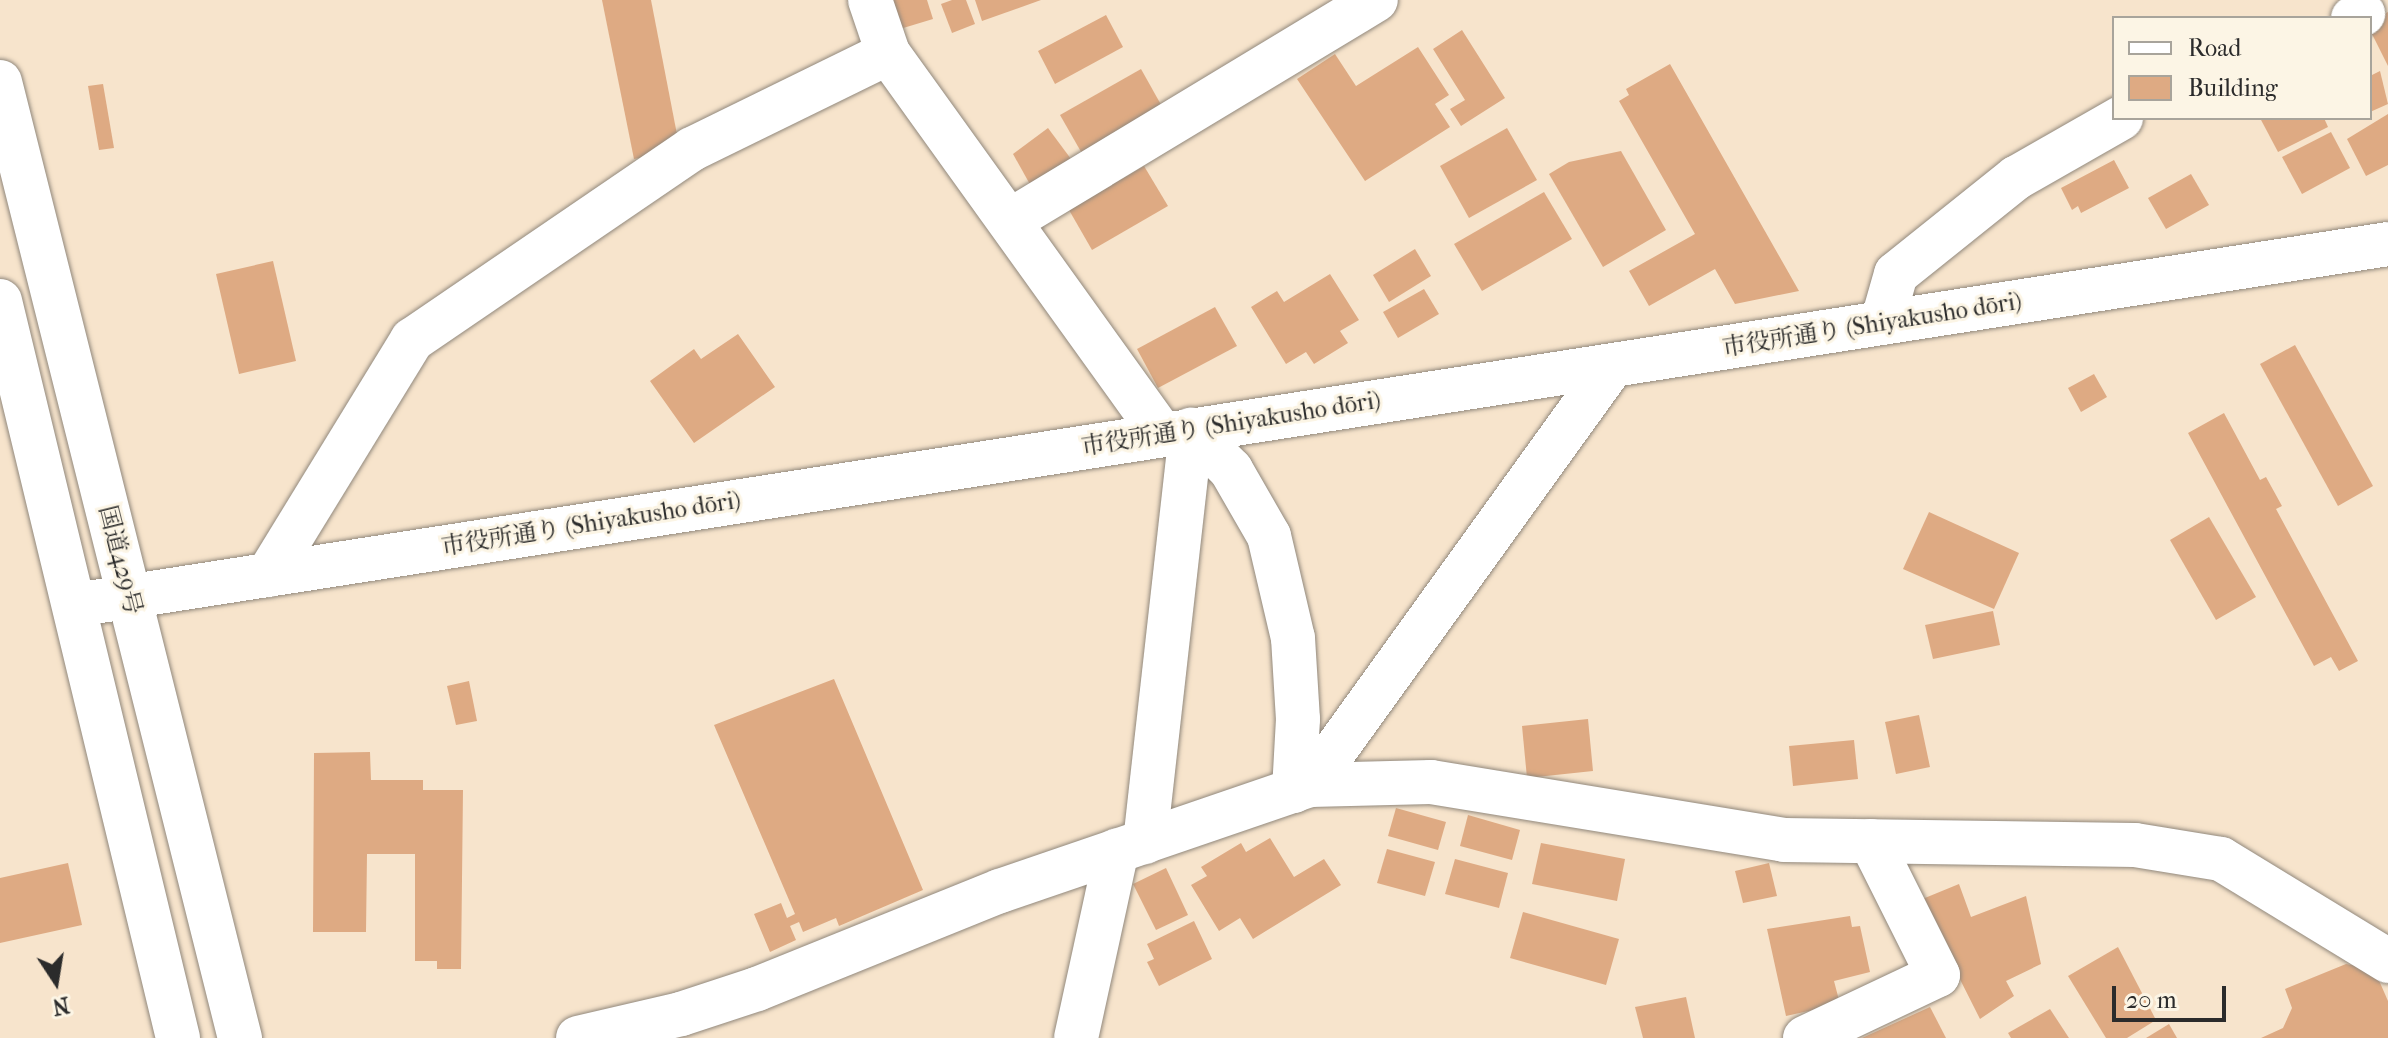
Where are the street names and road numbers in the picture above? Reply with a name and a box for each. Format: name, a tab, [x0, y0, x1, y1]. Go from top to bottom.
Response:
street label: 市役所通り (Shiyakusho dōri)	[1720, 287, 2024, 363]
street label: 市役所通り (Shiyakusho dōri)	[1079, 386, 1383, 462]
street label: 市役所通り (Shiyakusho dōri)	[439, 486, 743, 562]
street label: 国道429号	[93, 503, 147, 617]

